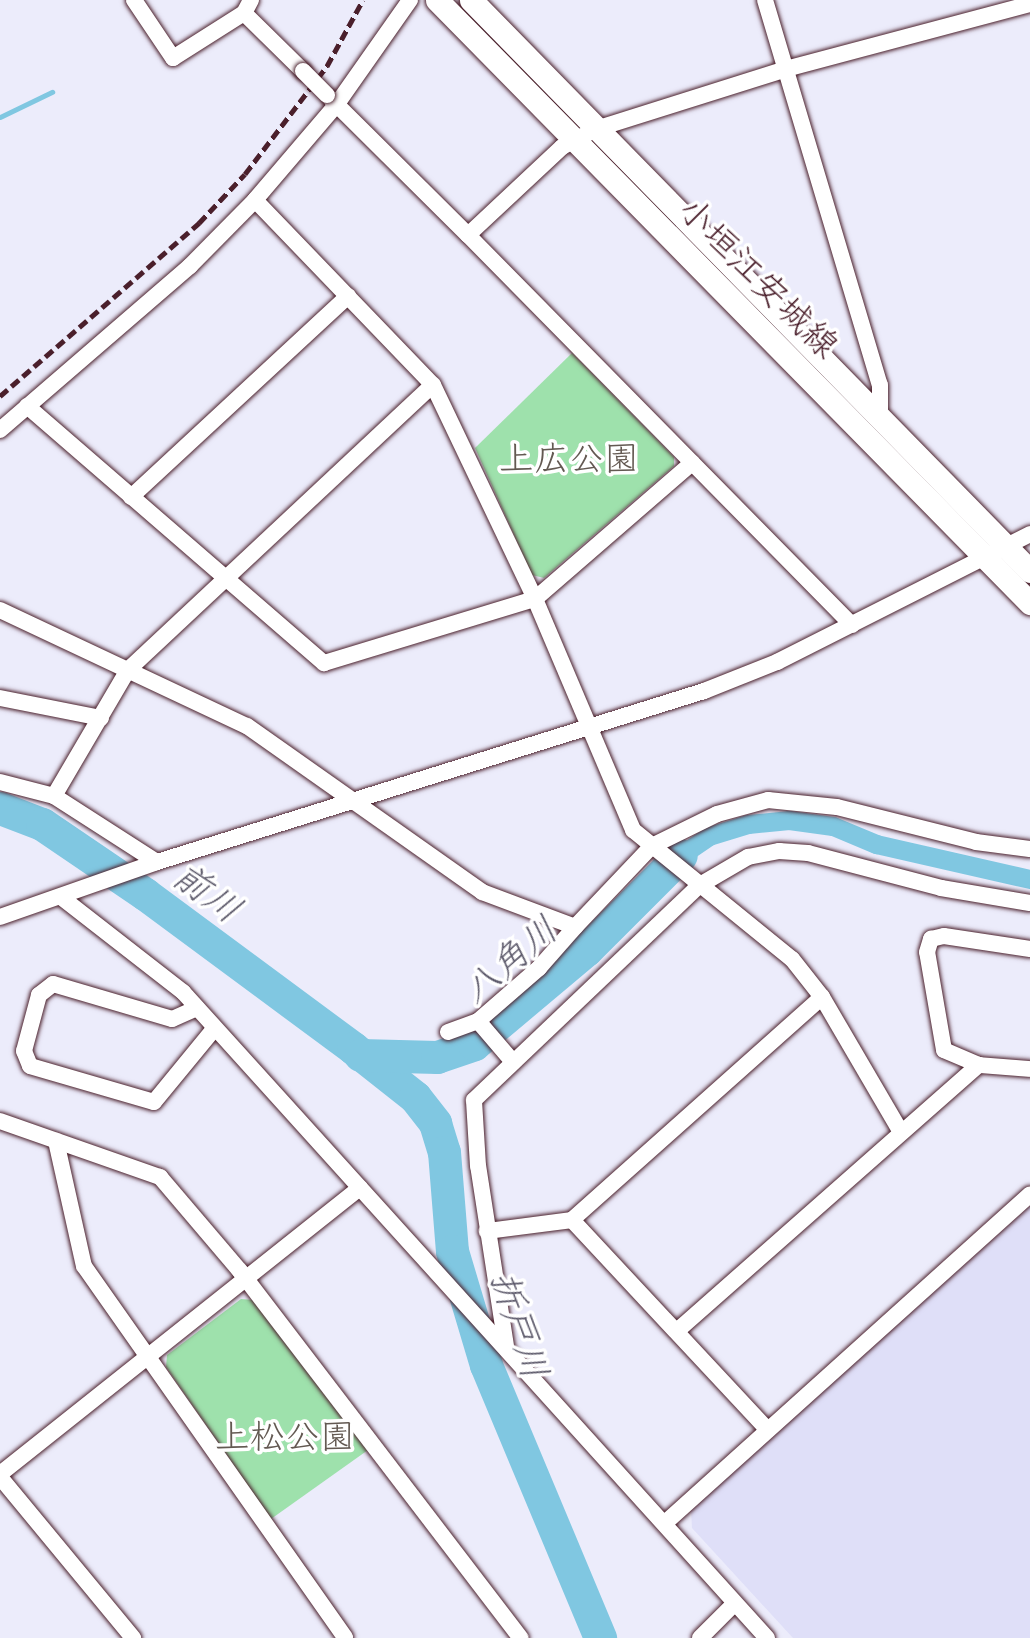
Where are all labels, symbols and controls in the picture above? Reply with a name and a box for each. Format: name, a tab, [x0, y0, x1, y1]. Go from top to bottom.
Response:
street label: 小垣江安城線	[669, 189, 847, 367]
park label: 上広公園	[499, 438, 639, 480]
water label: 前川	[164, 853, 250, 933]
water label: 八角川	[453, 907, 567, 1013]
water label: 折戸川	[481, 1265, 557, 1385]
park label: 上松公園	[215, 1416, 355, 1458]

